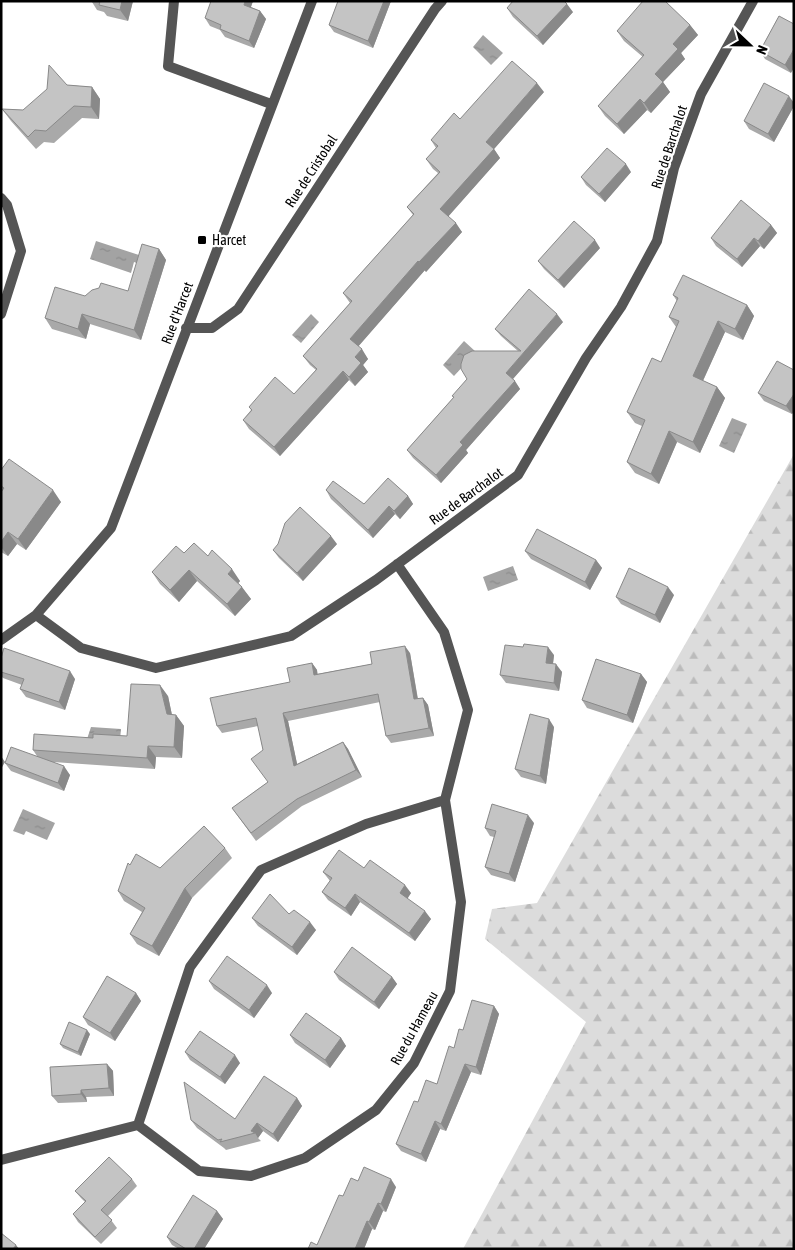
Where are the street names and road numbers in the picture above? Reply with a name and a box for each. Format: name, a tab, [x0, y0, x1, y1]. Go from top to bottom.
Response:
street label: Rue de Barchalot	[648, 103, 690, 191]
street label: Rue de Cristobal	[282, 132, 340, 210]
street label: Rue d'Harcet	[158, 280, 196, 346]
street label: Rue de Barchalot	[426, 464, 506, 528]
street label: Rue du Hameau	[387, 988, 441, 1068]

